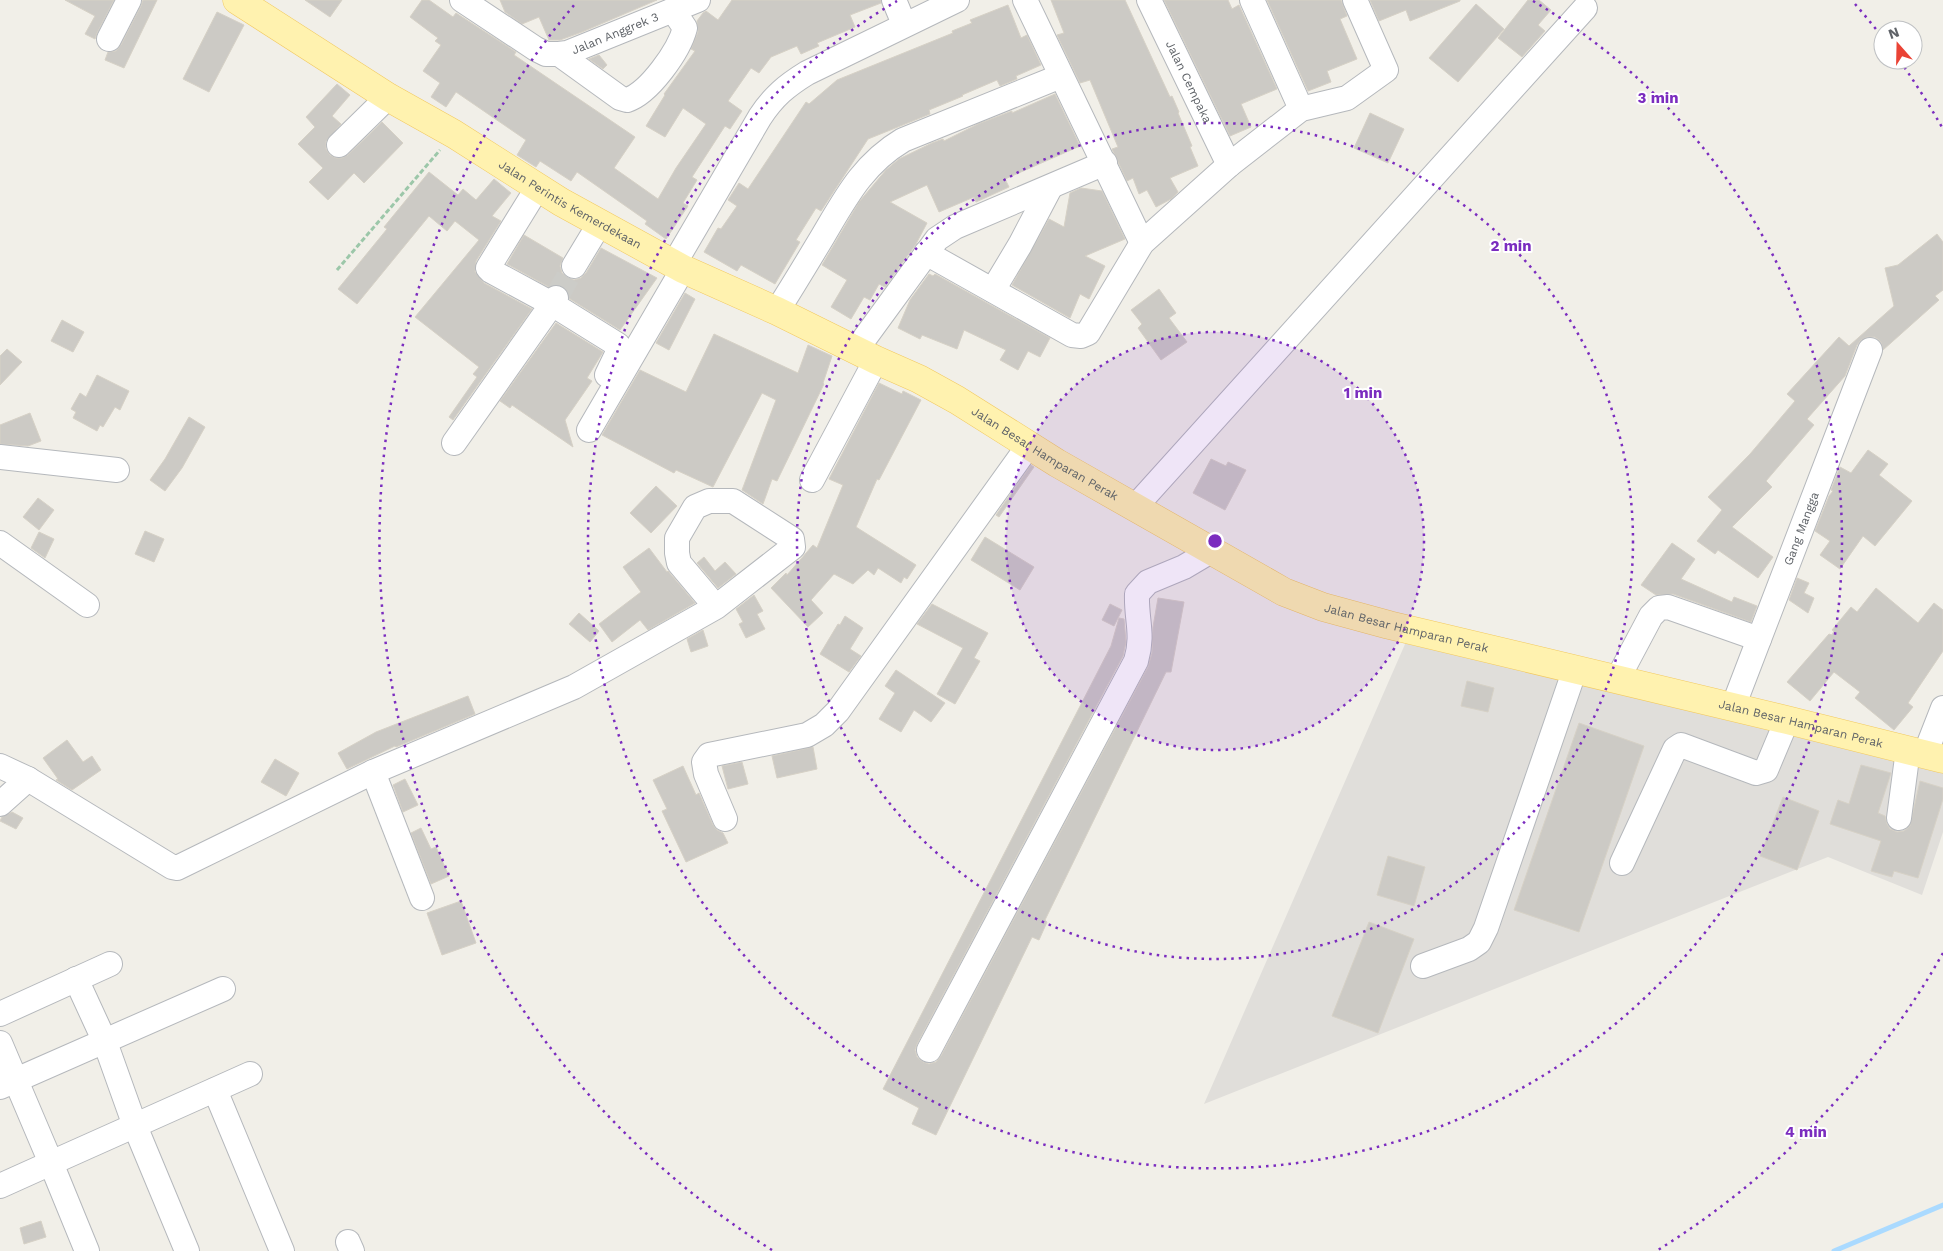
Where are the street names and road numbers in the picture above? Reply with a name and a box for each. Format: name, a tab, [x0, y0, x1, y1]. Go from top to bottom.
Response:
street label: Jalan Anggrek 3	[570, 10, 661, 57]
street label: Jalan Cempaka	[1163, 38, 1215, 126]
street label: Jalan Perintis Kemerdekaan	[496, 157, 644, 252]
street label: Jalan Besar Hamparan Perak	[969, 404, 1121, 503]
street label: Gang Mangga	[1781, 490, 1822, 567]
street label: Jalan Besar Hamparan Perak	[1323, 601, 1490, 656]
street label: Jalan Besar Hamparan Perak	[1717, 697, 1885, 751]

